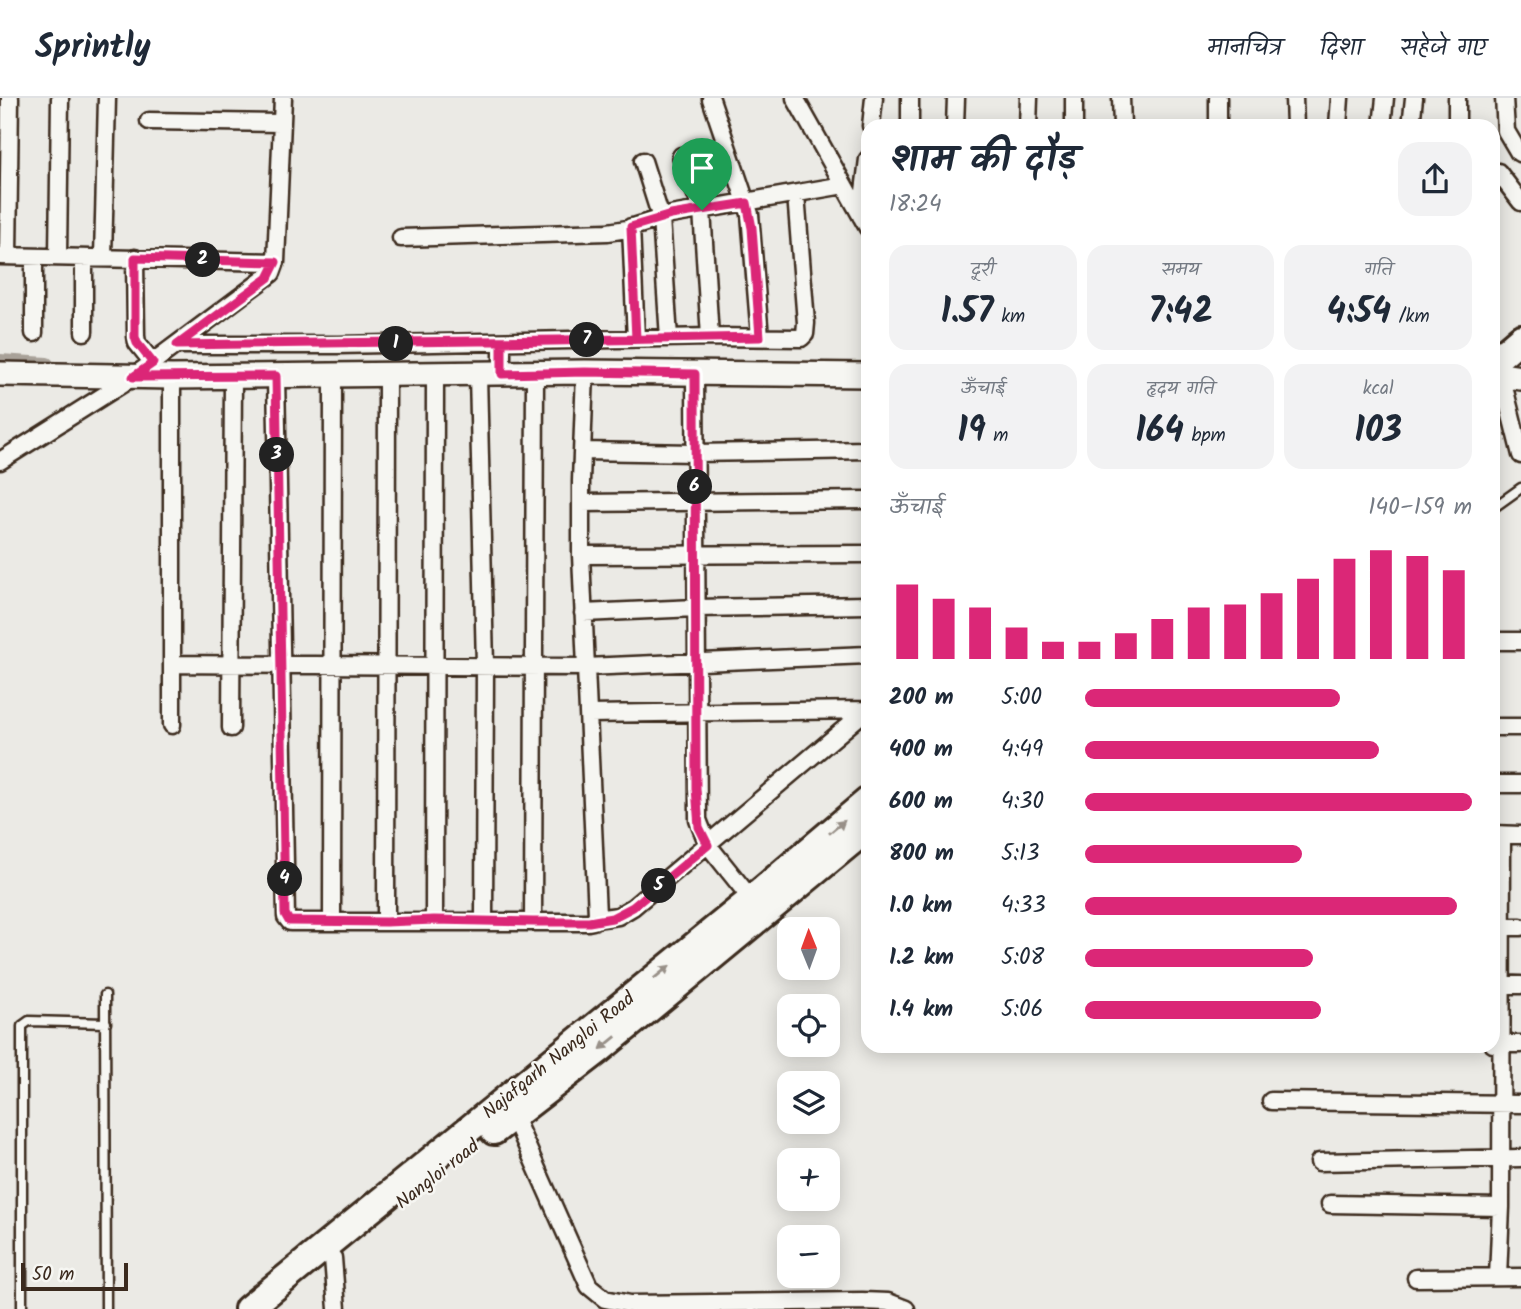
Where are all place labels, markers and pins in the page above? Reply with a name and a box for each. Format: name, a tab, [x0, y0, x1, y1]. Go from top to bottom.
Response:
pin	[672, 138, 732, 210]
pin: 2	[186, 242, 220, 278]
pin: 7	[570, 322, 604, 358]
pin: 1	[378, 327, 414, 362]
pin: 3	[260, 438, 294, 472]
pin: 6	[678, 470, 712, 504]
pin: 4	[268, 862, 302, 896]
pin: 5	[642, 868, 676, 904]

